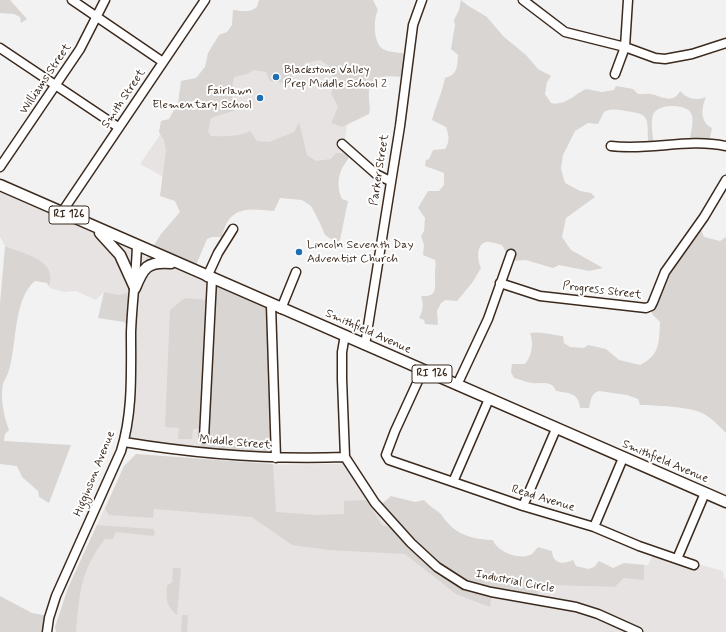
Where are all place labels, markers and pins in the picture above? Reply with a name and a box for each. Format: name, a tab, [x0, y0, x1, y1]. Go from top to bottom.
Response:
place label: Blackstone Valley Prep Middle School 2	[284, 63, 387, 91]
marker: Blackstone Valley Prep Middle School 2	[271, 72, 281, 82]
place label: Fairlawn Elementary School	[152, 84, 252, 112]
marker: Fairlawn Elementary School	[255, 93, 265, 103]
place label: Lincoln Seventh Day Adventist Church	[307, 238, 414, 266]
marker: Lincoln Seventh Day Adventist Church	[294, 247, 304, 257]

